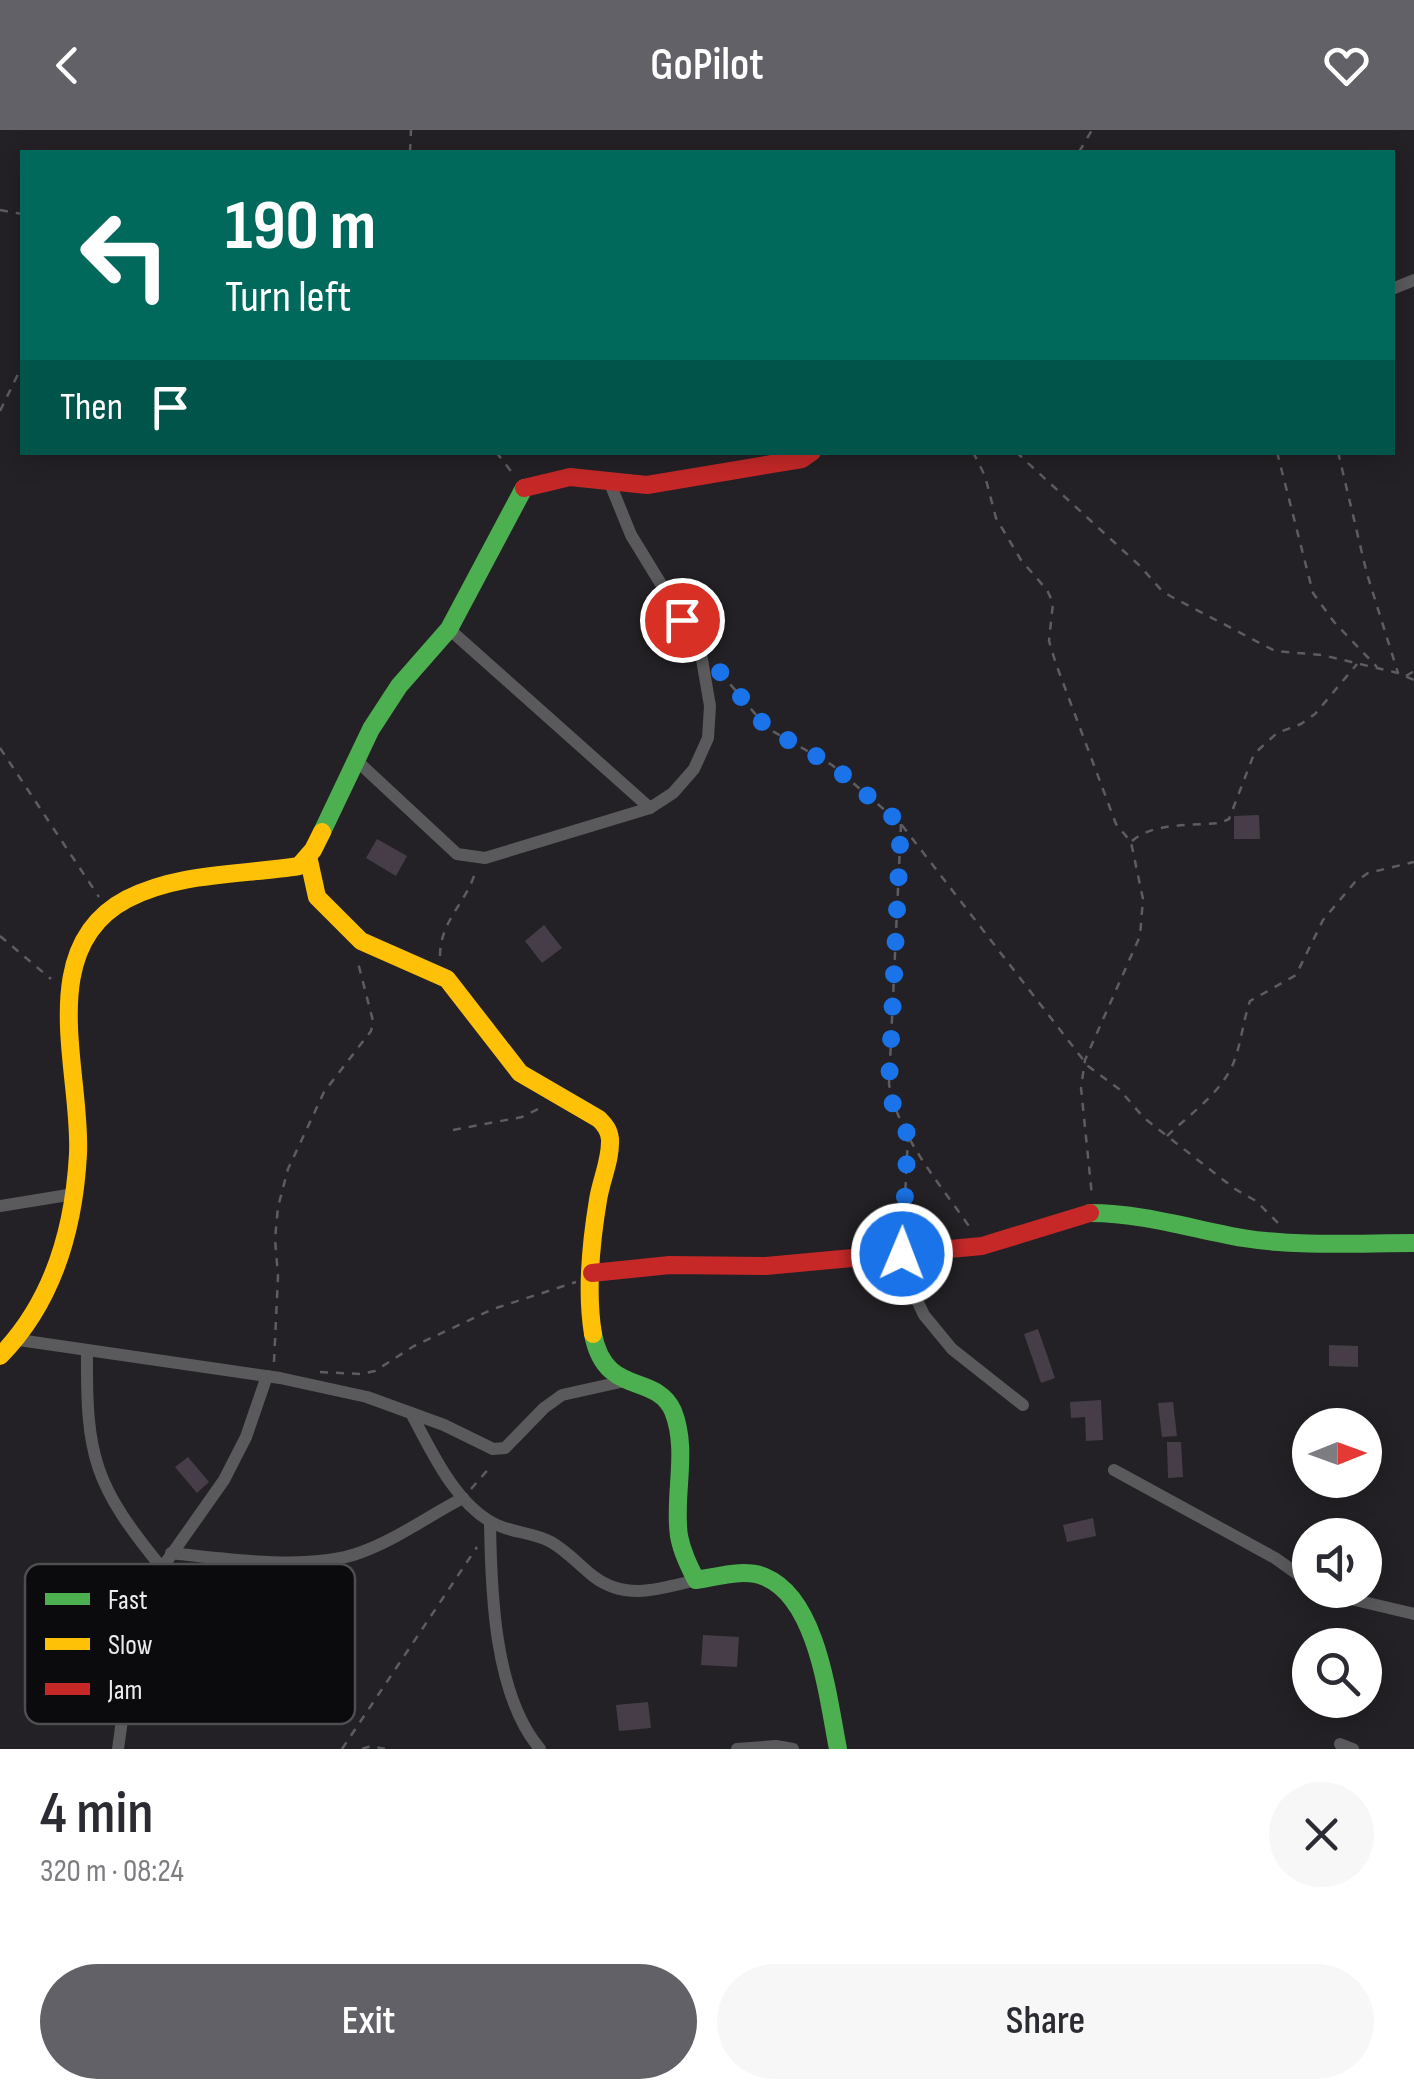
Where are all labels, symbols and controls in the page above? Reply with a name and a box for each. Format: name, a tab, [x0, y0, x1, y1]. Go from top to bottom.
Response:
icon: back	[40, 38, 95, 93]
text: GoPilot	[650, 38, 764, 93]
icon: heart	[1319, 38, 1374, 93]
text: 190 m	[225, 185, 376, 269]
icon: left	[60, 190, 190, 320]
text: Turn left	[225, 270, 351, 325]
icon: arrive	[143, 380, 198, 435]
text: Then	[60, 385, 123, 430]
pin	[640, 578, 725, 663]
icon: arrive	[655, 593, 710, 648]
position arrow	[850, 1202, 954, 1306]
north arrow	[1292, 1408, 1382, 1498]
map controls	[1292, 1408, 1382, 1718]
button: sound	[1292, 1518, 1382, 1608]
legend	[25, 1564, 355, 1724]
text: Fast	[108, 1584, 147, 1617]
button: search	[1292, 1628, 1382, 1718]
text: Slow	[108, 1629, 153, 1662]
text: Jam	[107, 1674, 143, 1707]
text: 4 min	[40, 1778, 153, 1850]
button: close	[1269, 1782, 1374, 1887]
text: 320 m · 08:24	[40, 1852, 184, 1891]
button: Exit	[40, 1964, 697, 2079]
button: Share	[717, 1964, 1374, 2079]

